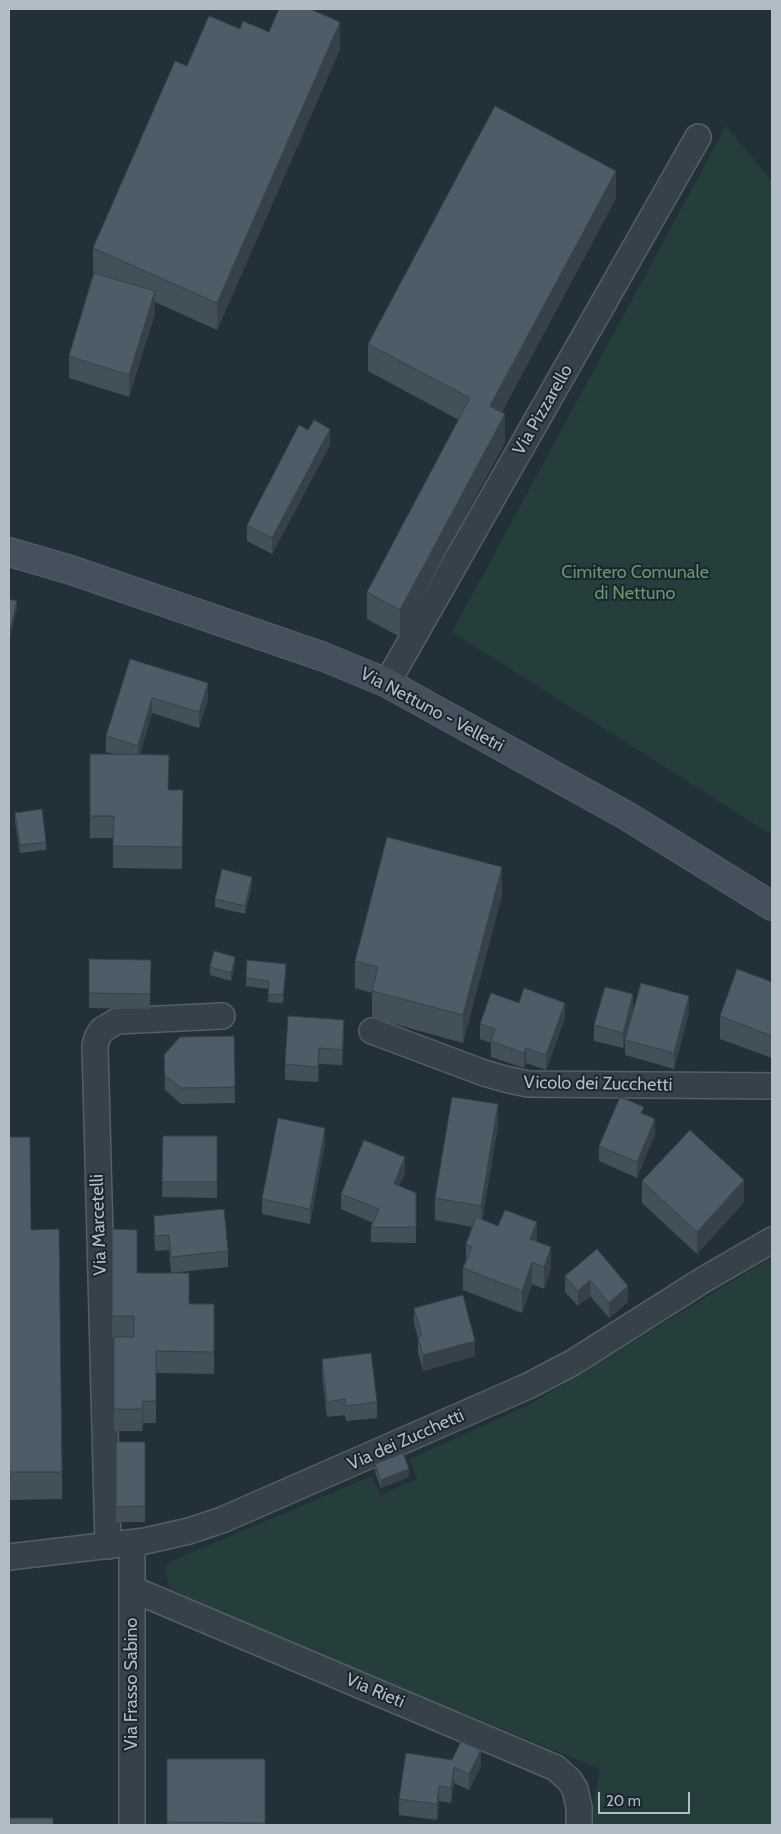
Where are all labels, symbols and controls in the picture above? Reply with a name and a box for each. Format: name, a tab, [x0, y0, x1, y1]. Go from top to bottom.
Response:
street label: Via Pizzarello	[508, 361, 578, 459]
park label: Cimitero Comunale di Nettuno	[561, 562, 709, 604]
street label: Via Nettuno - Velletri	[357, 663, 507, 757]
street label: Vicolo dei Zucchetti	[524, 1072, 672, 1096]
street label: Via Marcetelli	[86, 1174, 112, 1276]
street label: Via dei Zucchetti	[344, 1405, 468, 1475]
street label: Via Frasso Sabino	[121, 1618, 143, 1750]
street label: Via Rieti	[342, 1669, 408, 1713]
scale bar	[601, 1782, 694, 1814]
text: 20 m	[606, 1792, 641, 1810]

